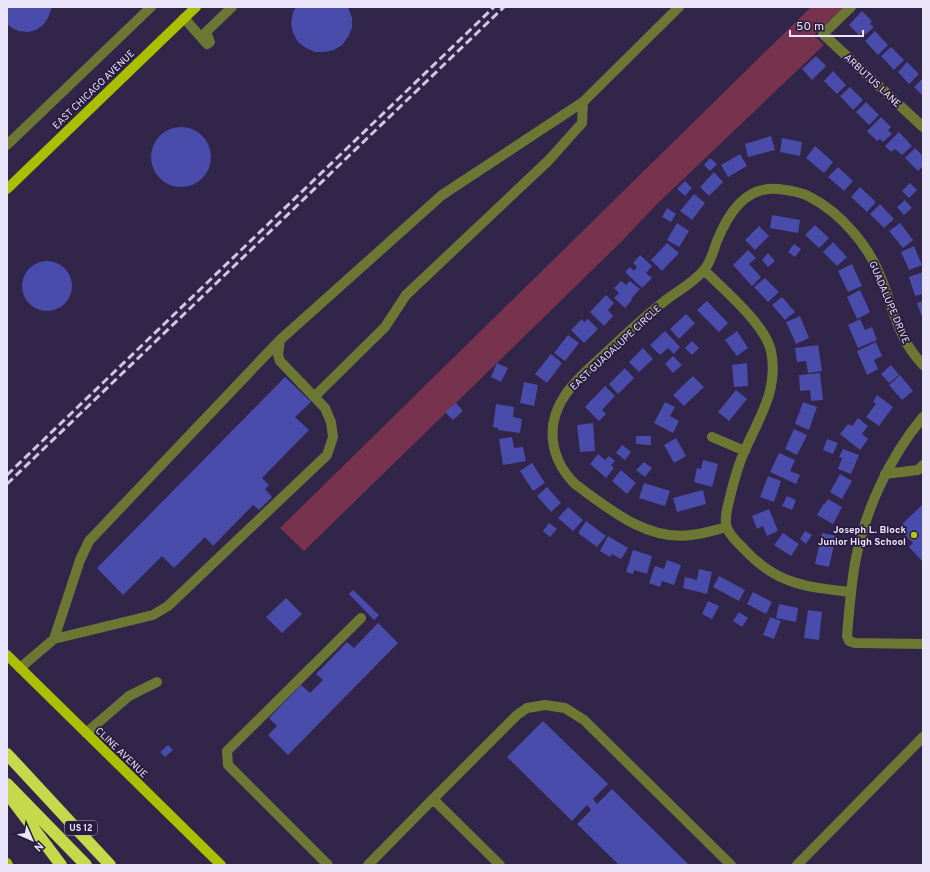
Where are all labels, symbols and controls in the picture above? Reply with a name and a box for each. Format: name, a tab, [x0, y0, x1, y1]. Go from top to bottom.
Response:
scale bar	[790, 12, 863, 38]
text: 50 m	[796, 19, 824, 35]
street label: EAST CHICAGO AVENUE	[50, 47, 138, 133]
street label: ARBUTUS LANE	[841, 51, 903, 111]
street label: GUADALUPE DRIVE	[865, 259, 912, 346]
street label: EAST GUADALUPE CIRCLE	[568, 302, 664, 394]
place label: Joseph L. Block Junior High School	[818, 524, 906, 549]
marker: Joseph L. Block Junior High School	[909, 530, 919, 540]
street label: CLINE AVENUE	[92, 725, 150, 781]
north arrow	[12, 820, 52, 860]
road number: US 12	[65, 821, 97, 835]
text: N	[31, 839, 46, 854]

